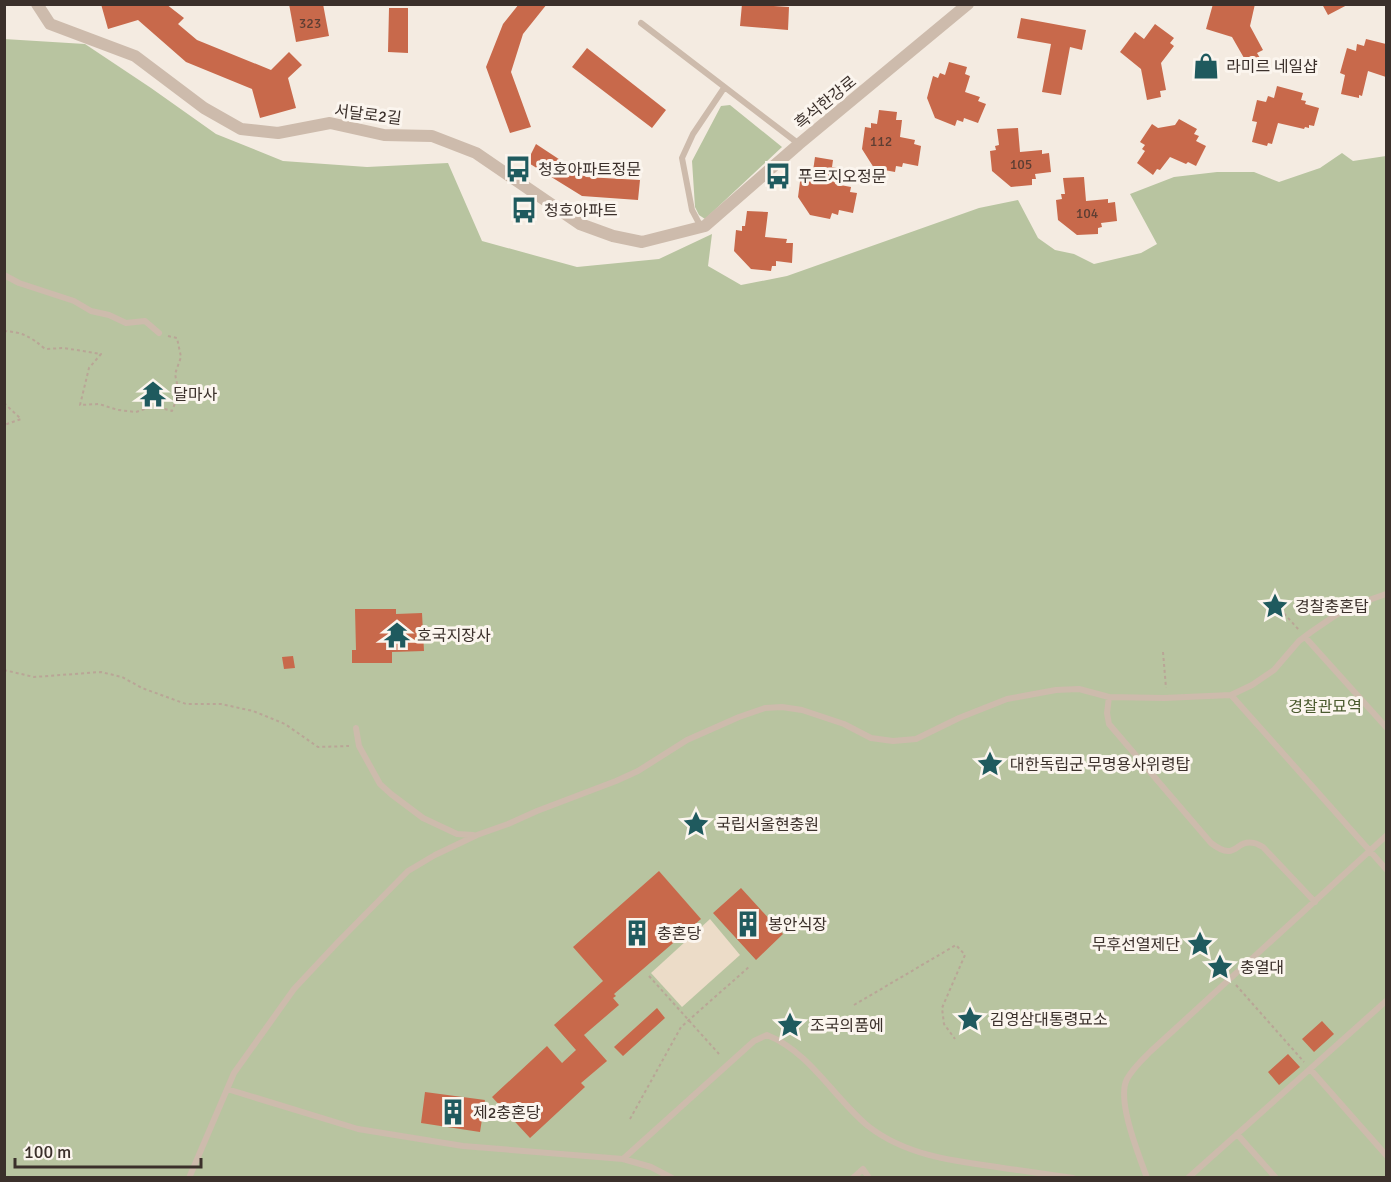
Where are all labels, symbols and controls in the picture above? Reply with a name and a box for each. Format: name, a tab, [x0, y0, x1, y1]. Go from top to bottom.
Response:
house number: 323	[299, 15, 321, 32]
shop icon: 라미르 네일샵	[1191, 51, 1221, 81]
place label: 라미르 네일샵	[1226, 57, 1318, 77]
street label: 흑석한강로	[791, 72, 861, 134]
street label: 서달로2길	[333, 101, 403, 129]
house number: 112	[870, 133, 892, 150]
bus stop icon: 청호아파트정문	[503, 154, 533, 184]
house number: 105	[1010, 156, 1032, 173]
place label: 청호아파트정문	[538, 160, 641, 180]
bus stop icon: 푸르지오정문	[763, 161, 793, 191]
place label: 푸르지오정문	[798, 167, 887, 187]
bus stop icon: 청호아파트	[509, 195, 539, 225]
place label: 청호아파트	[544, 201, 618, 221]
house number: 104	[1076, 205, 1099, 222]
temple icon: 달마사	[138, 379, 168, 409]
place label: 달마사	[173, 385, 217, 405]
place icon: 경찰충혼탑	[1260, 591, 1290, 621]
place label: 경찰충혼탑	[1295, 597, 1369, 617]
temple icon: 호국지장사	[382, 620, 412, 650]
place label: 호국지장사	[417, 626, 491, 646]
park label: 경찰관묘역	[1288, 697, 1362, 717]
place icon: 대한독립군 무명용사위령탑	[975, 749, 1005, 779]
place label: 대한독립군 무명용사위령탑	[1010, 755, 1190, 775]
place icon: 국립서울현충원	[681, 809, 711, 839]
place label: 국립서울현충원	[716, 815, 819, 835]
building icon: 봉안식장	[733, 909, 763, 939]
place label: 봉안식장	[768, 915, 827, 935]
building icon: 충혼당	[622, 918, 652, 948]
place label: 충혼당	[657, 924, 701, 944]
place icon: 무후선열제단	[1185, 929, 1215, 959]
place label: 무후선열제단	[1092, 935, 1180, 955]
place icon: 충열대	[1205, 952, 1235, 982]
place label: 충열대	[1240, 958, 1284, 978]
place icon: 김영삼대통령묘소	[955, 1004, 985, 1034]
place icon: 조국의품에	[775, 1010, 805, 1040]
place label: 김영삼대통령묘소	[990, 1010, 1108, 1030]
place label: 조국의품에	[810, 1016, 884, 1036]
building icon: 제2충혼당	[438, 1097, 468, 1127]
place label: 제2충혼당	[473, 1103, 541, 1123]
scale bar	[15, 1131, 201, 1169]
text: 100 m	[24, 1141, 71, 1163]

